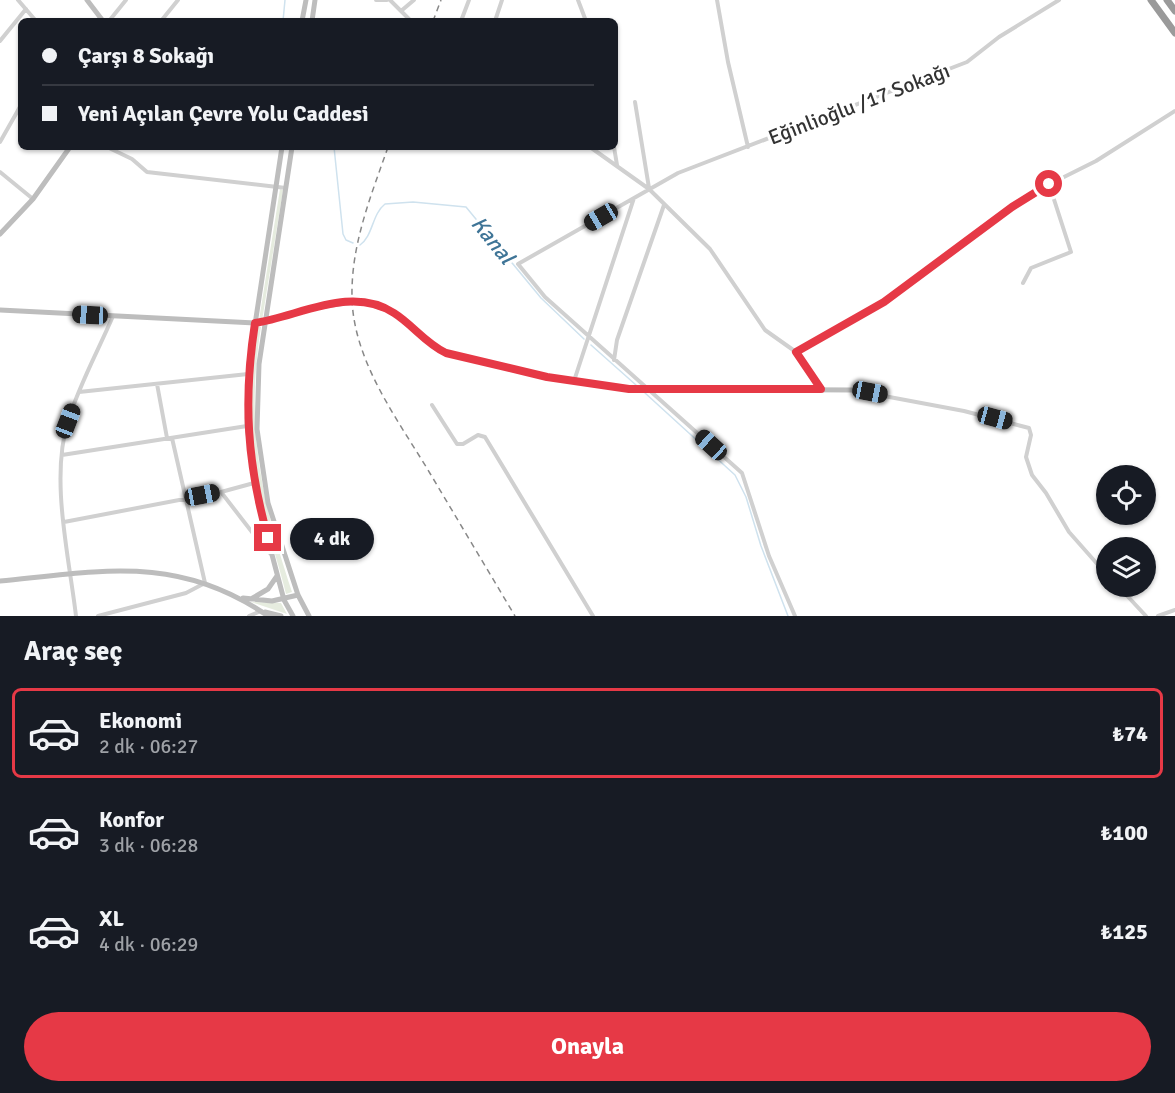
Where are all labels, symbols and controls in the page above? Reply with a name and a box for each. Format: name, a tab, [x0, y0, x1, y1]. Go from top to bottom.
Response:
text: Çarşı 8 Sokağı	[78, 42, 214, 69]
street label: Eğinlioğlu /17 Sokağı	[765, 57, 953, 151]
text: Yeni Açılan Çevre Yolu Caddesi	[78, 100, 369, 127]
route start	[1035, 170, 1062, 197]
car	[581, 200, 621, 234]
water label: Kanal	[466, 211, 521, 271]
car	[72, 305, 108, 325]
car	[851, 380, 889, 404]
car	[53, 401, 83, 441]
car	[975, 405, 1015, 431]
car	[692, 426, 730, 464]
map controls	[1096, 465, 1156, 597]
button: locate	[1096, 465, 1156, 525]
car	[183, 483, 221, 507]
callout: 4 dk	[289, 517, 373, 559]
route end	[254, 524, 281, 551]
text: 4 dk	[314, 526, 350, 551]
button: layers	[1096, 537, 1156, 597]
text: Araç seç	[24, 635, 122, 668]
icon: car	[27, 706, 81, 760]
text: Ekonomi	[99, 707, 182, 734]
text: ₺74	[1112, 720, 1148, 747]
text: 2 dk · 06:27	[99, 734, 198, 759]
icon: car	[27, 805, 81, 859]
text: Konfor	[99, 806, 164, 833]
text: ₺100	[1100, 819, 1148, 846]
text: 3 dk · 06:28	[99, 833, 198, 858]
icon: car	[27, 904, 81, 958]
text: XL	[99, 905, 124, 932]
text: ₺125	[1100, 918, 1148, 945]
text: 4 dk · 06:29	[99, 932, 198, 957]
button: Onayla	[24, 1012, 1151, 1081]

